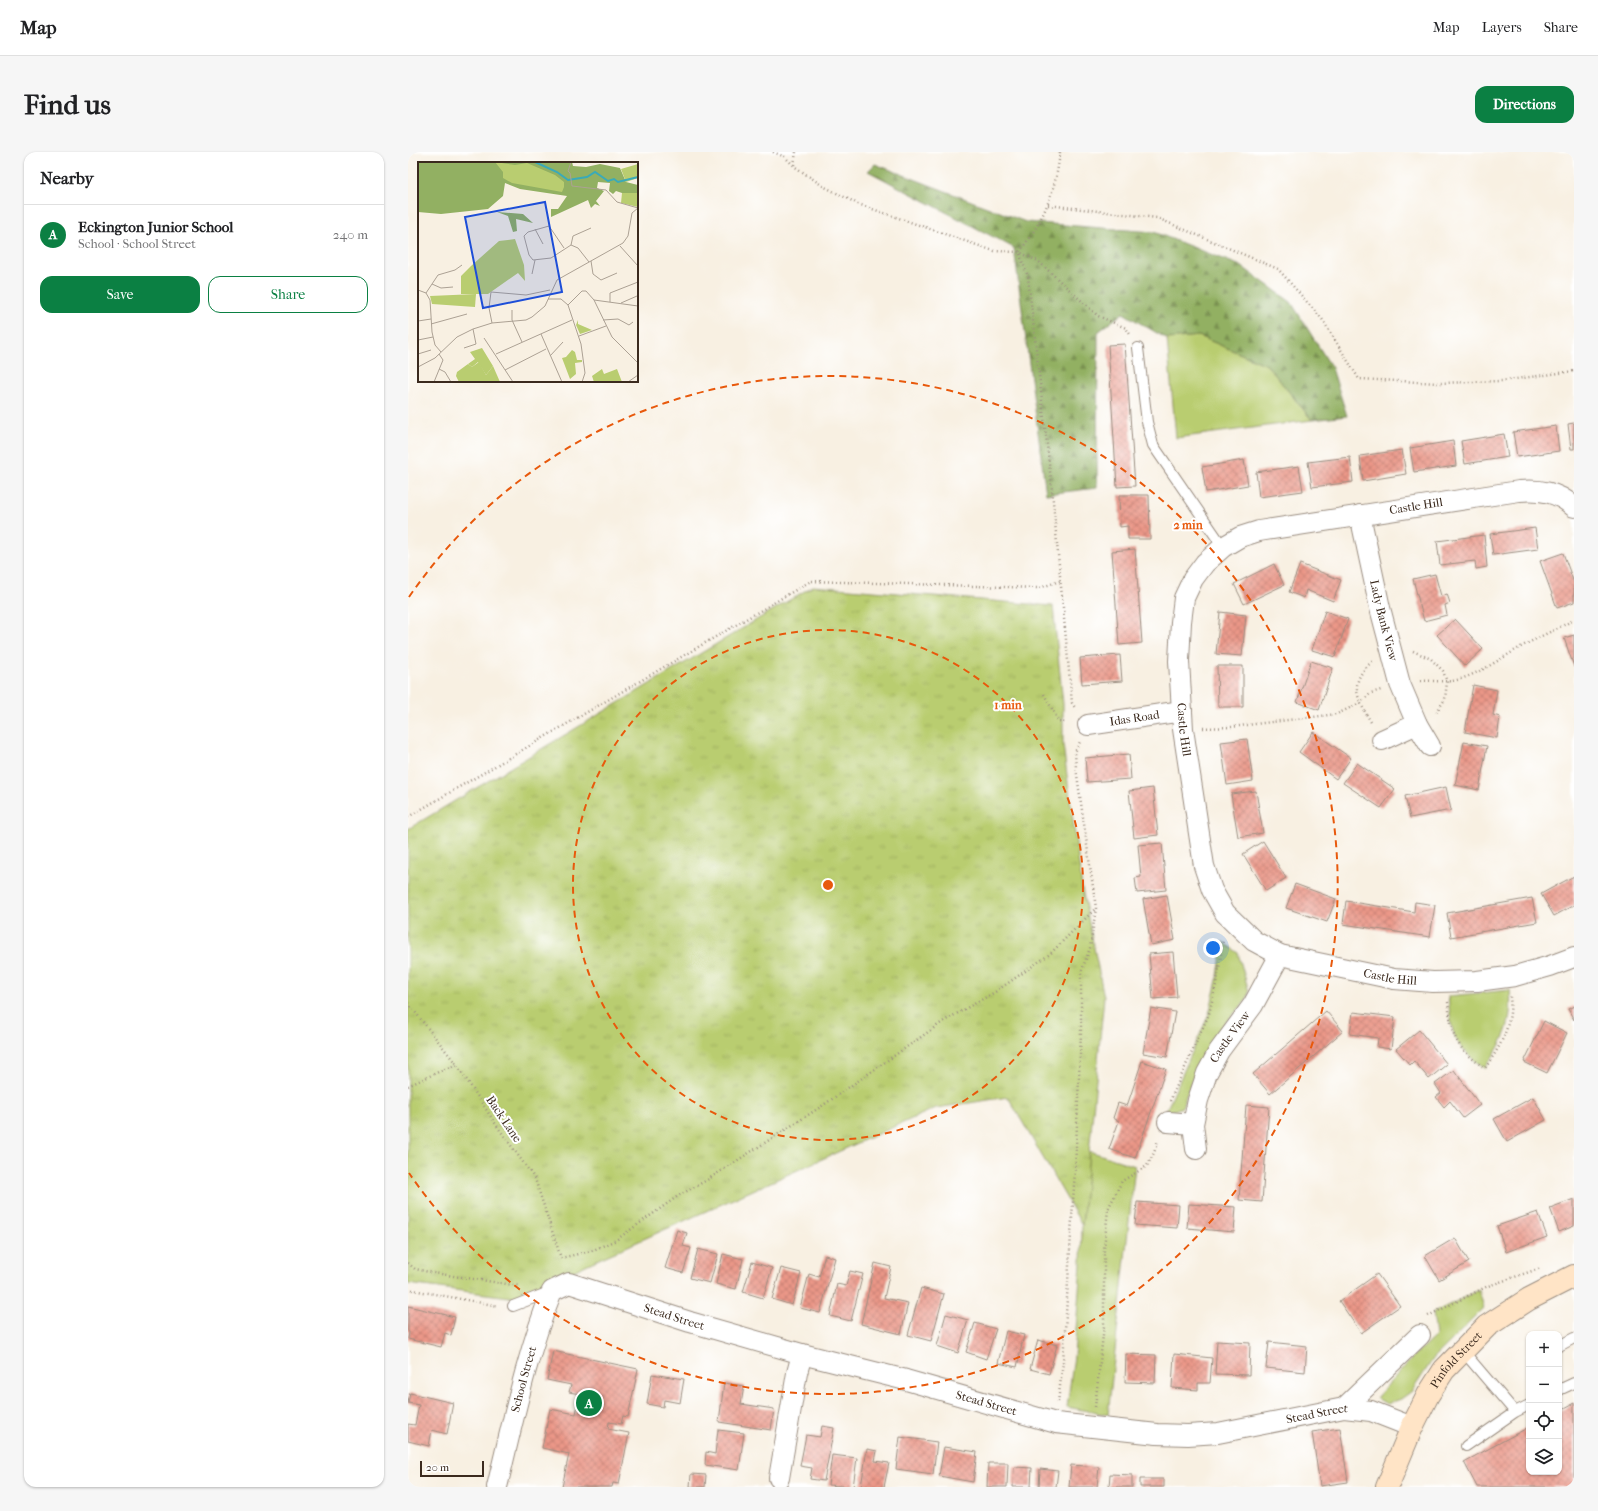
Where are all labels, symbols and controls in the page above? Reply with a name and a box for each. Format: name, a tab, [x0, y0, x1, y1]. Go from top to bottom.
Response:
text: Map	[20, 17, 56, 39]
text: Map	[1433, 19, 1460, 36]
text: Layers	[1482, 19, 1522, 36]
text: Share	[1544, 19, 1578, 36]
button: Directions	[1475, 86, 1574, 123]
text: Find us	[24, 88, 111, 121]
inset map	[418, 162, 638, 382]
text: Nearby	[40, 168, 94, 188]
text: Eckington Junior School	[78, 218, 234, 236]
text: A	[49, 227, 57, 242]
text: 240 m	[333, 227, 368, 242]
text: School · School Street	[78, 236, 196, 251]
button: Save	[40, 276, 200, 313]
button: Share	[208, 276, 368, 313]
street label: Castle Hill	[1388, 495, 1444, 517]
text: 2 min	[1173, 518, 1204, 532]
street label: Lady Bank View	[1367, 578, 1401, 664]
text: 1 min	[994, 698, 1023, 712]
street label: Castle Hill	[1174, 702, 1194, 758]
street label: Idas Road	[1109, 707, 1161, 729]
centre of rings	[821, 878, 835, 892]
your location	[1203, 938, 1223, 958]
street label: Castle Hill	[1362, 966, 1418, 988]
street label: Castle View	[1207, 1008, 1254, 1065]
street label: Back Lane	[483, 1093, 525, 1145]
street label: Stead Street	[642, 1301, 707, 1333]
street label: Pinfold Street	[1427, 1328, 1485, 1391]
map controls	[1526, 1331, 1562, 1475]
button: +	[1526, 1331, 1562, 1367]
street label: School Street	[508, 1344, 540, 1414]
button: −	[1526, 1367, 1562, 1403]
pin: A	[576, 1388, 602, 1418]
street label: Stead Street	[954, 1388, 1019, 1419]
street label: Stead Street	[1285, 1401, 1349, 1426]
button: locate	[1526, 1403, 1562, 1439]
button: layers	[1526, 1439, 1562, 1475]
scale bar	[420, 1459, 484, 1478]
text: 20 m	[426, 1461, 449, 1474]

